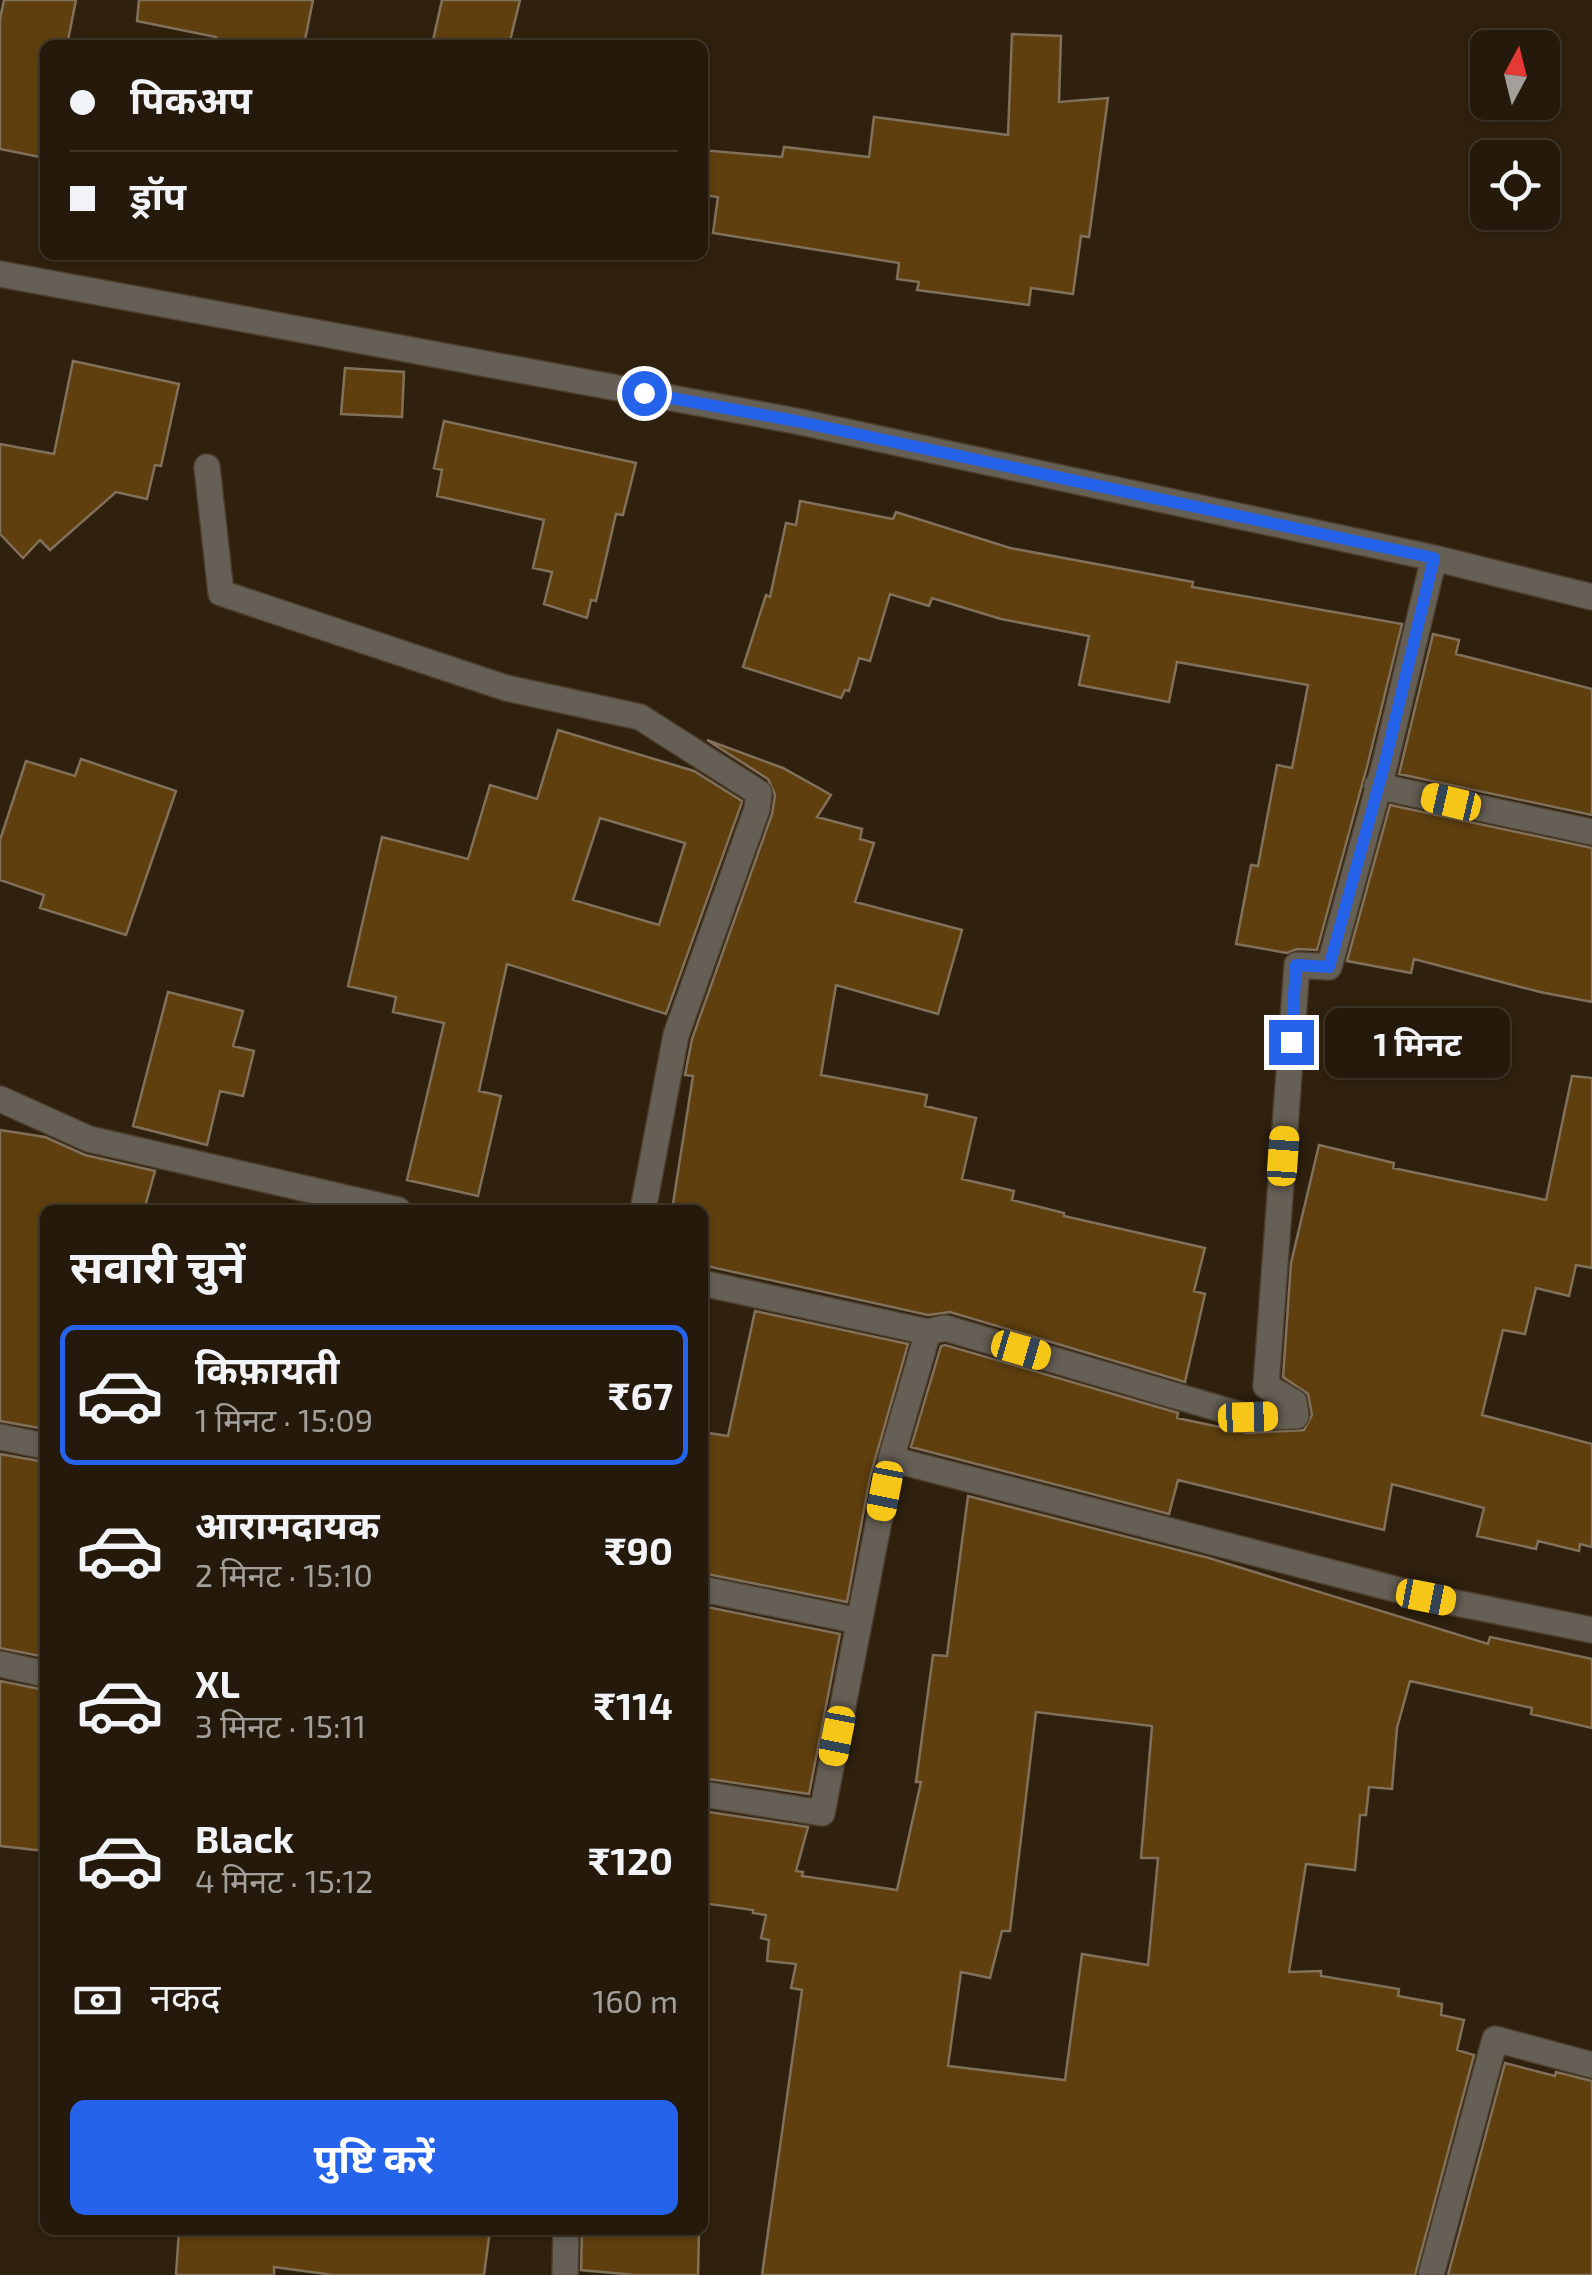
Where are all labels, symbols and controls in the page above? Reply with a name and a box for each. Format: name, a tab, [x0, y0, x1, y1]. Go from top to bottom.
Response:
north arrow	[1470, 30, 1560, 120]
map controls	[1470, 30, 1560, 230]
text: पिकअप	[130, 76, 252, 122]
button: locate	[1470, 140, 1560, 230]
text: ड्रॉप	[130, 172, 186, 218]
route start	[622, 371, 667, 416]
car	[1418, 781, 1484, 823]
callout: 1 मिनट	[1326, 1007, 1511, 1077]
route end	[1269, 1020, 1314, 1065]
text: 1 मिनट	[1374, 1024, 1461, 1062]
car	[1266, 1125, 1300, 1187]
text: सवारी चुनें	[70, 1238, 245, 1292]
car	[988, 1327, 1054, 1373]
text: किफ़ायती	[195, 1346, 339, 1392]
icon: car	[75, 1350, 165, 1440]
text: ₹67	[608, 1372, 673, 1418]
text: 1 मिनट · 15:09	[195, 1400, 373, 1438]
car	[1217, 1401, 1279, 1433]
car	[865, 1459, 905, 1523]
text: आरामदायक	[195, 1501, 379, 1547]
icon: car	[75, 1505, 165, 1595]
text: ₹90	[604, 1527, 673, 1573]
text: 2 मिनट · 15:10	[195, 1555, 373, 1593]
car	[1394, 1577, 1458, 1617]
icon: car	[75, 1660, 165, 1750]
text: XL	[195, 1660, 240, 1706]
text: ₹114	[594, 1682, 673, 1728]
car	[817, 1704, 857, 1768]
text: 3 मिनट · 15:11	[195, 1706, 366, 1744]
icon: car	[75, 1815, 165, 1905]
text: Black	[195, 1815, 294, 1861]
text: ₹120	[588, 1837, 673, 1883]
text: 4 मिनट · 15:12	[195, 1861, 373, 1899]
icon: cash	[70, 1973, 125, 2028]
text: नकद	[150, 1973, 220, 2019]
text: 160 m	[592, 1981, 678, 2019]
button: पुष्टि करें	[70, 2100, 678, 2215]

